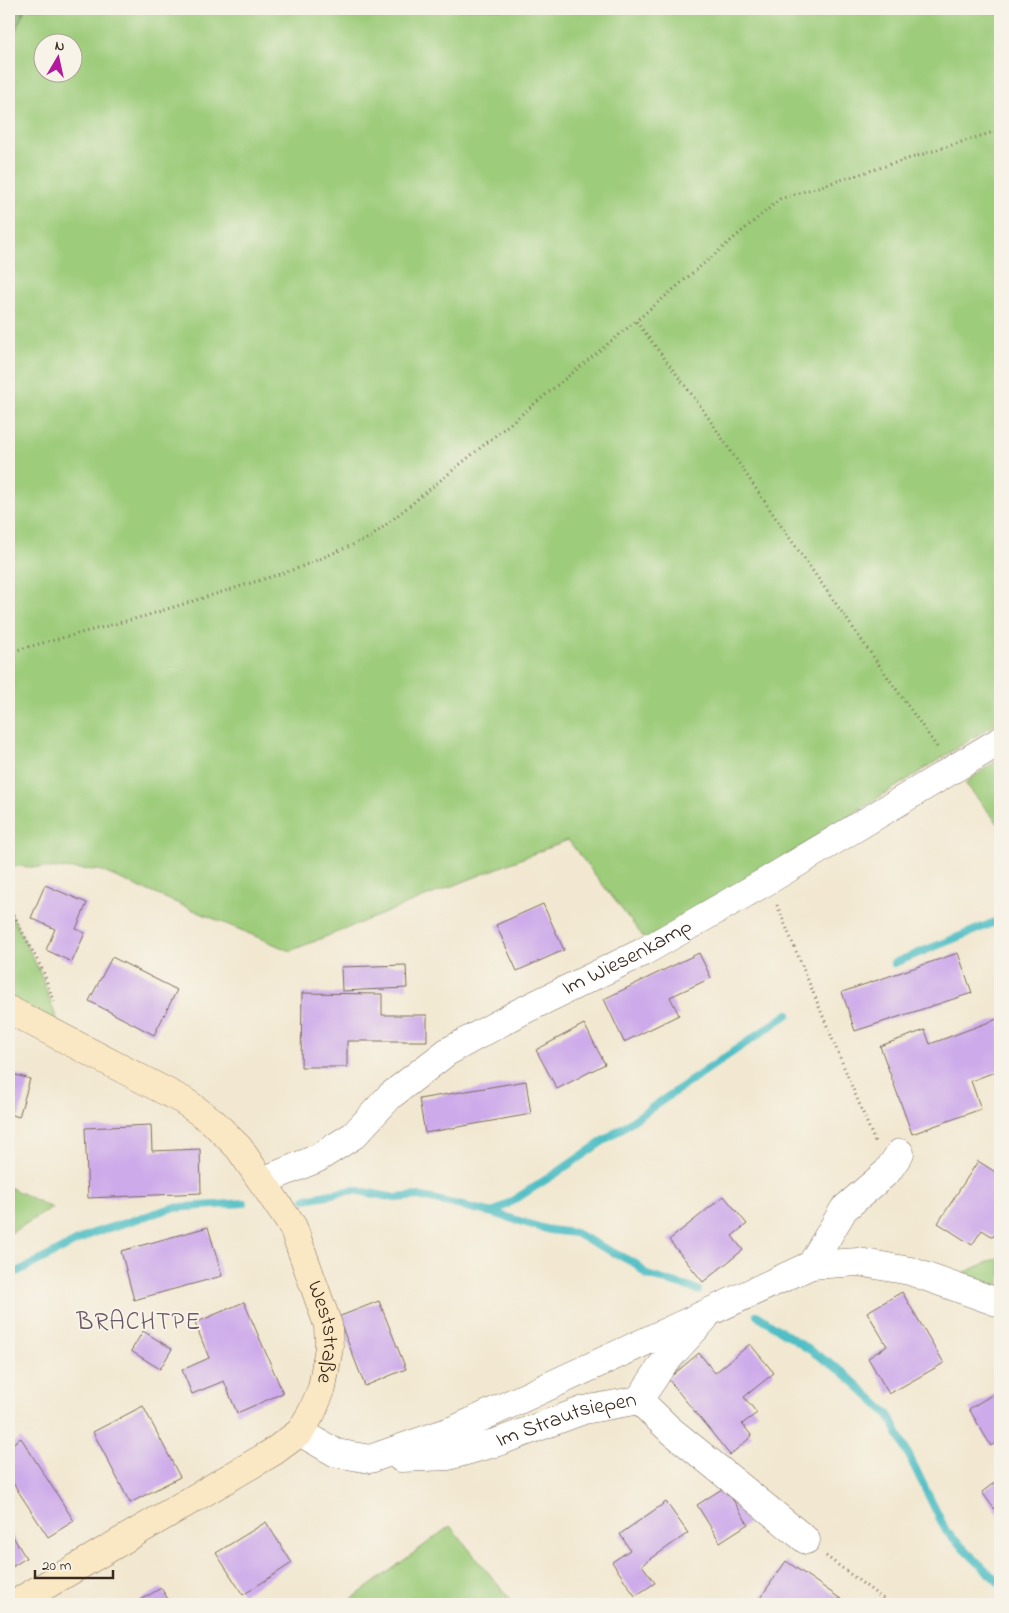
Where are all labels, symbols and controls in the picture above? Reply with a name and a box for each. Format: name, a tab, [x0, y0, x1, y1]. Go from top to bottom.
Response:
north arrow	[32, 32, 82, 82]
text: N	[53, 36, 66, 58]
street label: Im Wiesenkamp	[557, 911, 698, 1005]
street label: Weststraße	[298, 1277, 345, 1386]
district label: BRACHTPE	[76, 1305, 201, 1341]
street label: Im Strautsiepen	[492, 1385, 639, 1457]
scale bar	[35, 1548, 112, 1580]
text: 20 m	[42, 1555, 72, 1577]

